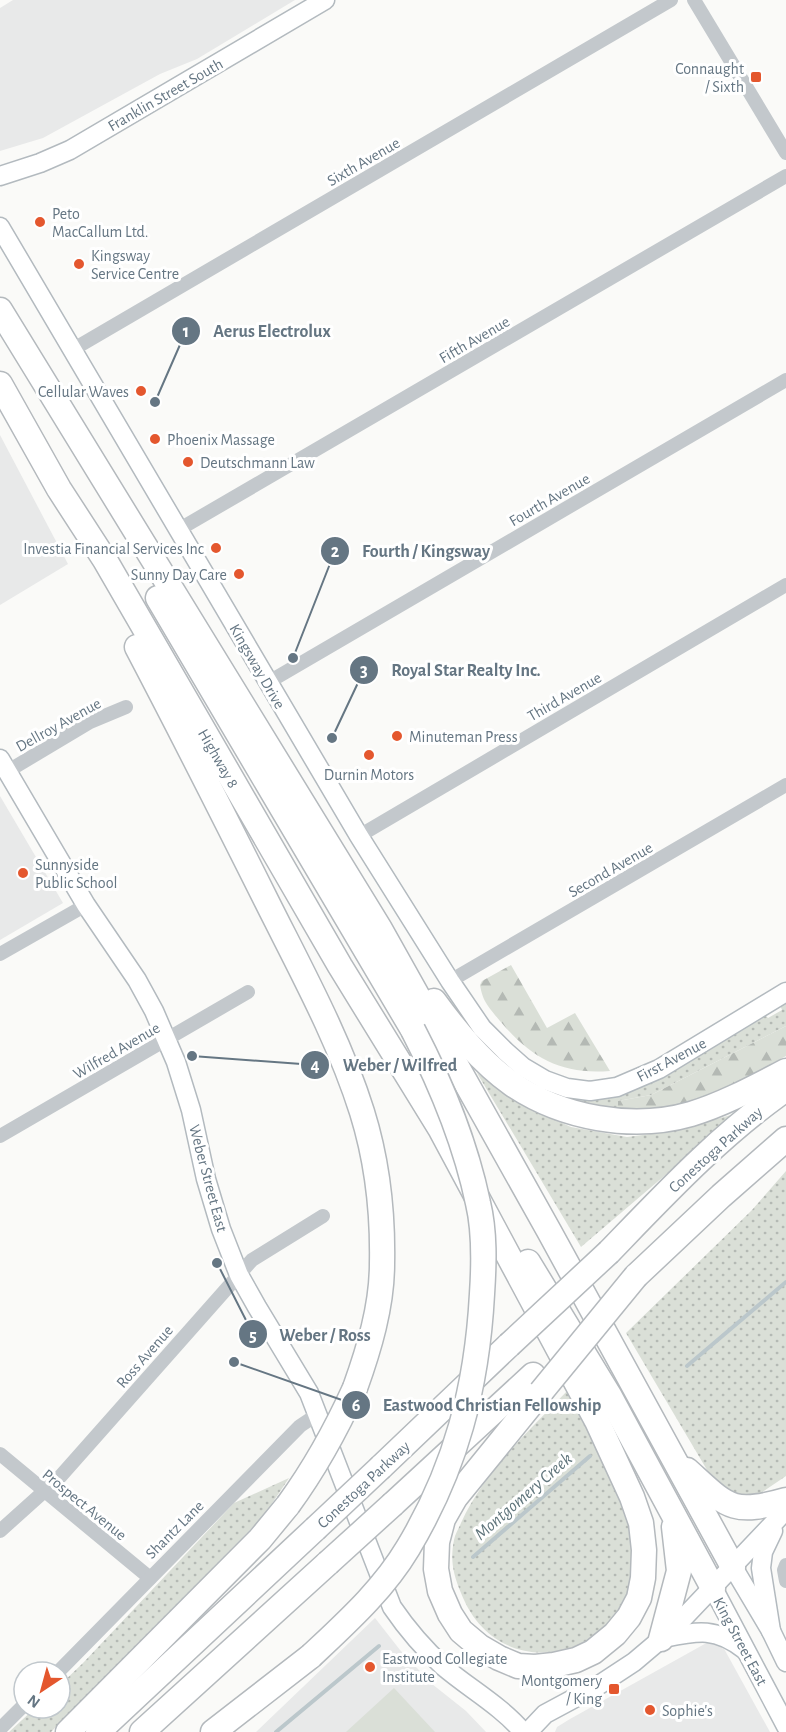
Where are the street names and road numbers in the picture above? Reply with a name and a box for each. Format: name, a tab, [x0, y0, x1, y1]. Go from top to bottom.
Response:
street label: Franklin Street South	[105, 55, 226, 134]
street label: Sixth Avenue	[324, 135, 403, 189]
street label: Fifth Avenue	[437, 313, 512, 366]
street label: Fourth Avenue	[506, 470, 593, 529]
street label: Kingsway Drive	[226, 621, 288, 712]
street label: Third Avenue	[525, 669, 604, 724]
street label: Dellroy Avenue	[13, 695, 104, 756]
street label: Highway 8	[194, 726, 241, 791]
street label: Second Avenue	[566, 839, 655, 900]
street label: Wilfred Avenue	[70, 1020, 163, 1082]
street label: First Avenue	[634, 1035, 709, 1085]
street label: Conestoga Parkway	[666, 1104, 766, 1197]
street label: Weber Street East	[186, 1123, 230, 1234]
street label: Ross Avenue	[113, 1322, 176, 1391]
street label: Conestoga Parkway	[314, 1438, 414, 1532]
street label: Prospect Avenue	[39, 1466, 129, 1543]
street label: Shantz Lane	[143, 1498, 207, 1562]
street label: King Street East	[710, 1595, 770, 1688]

